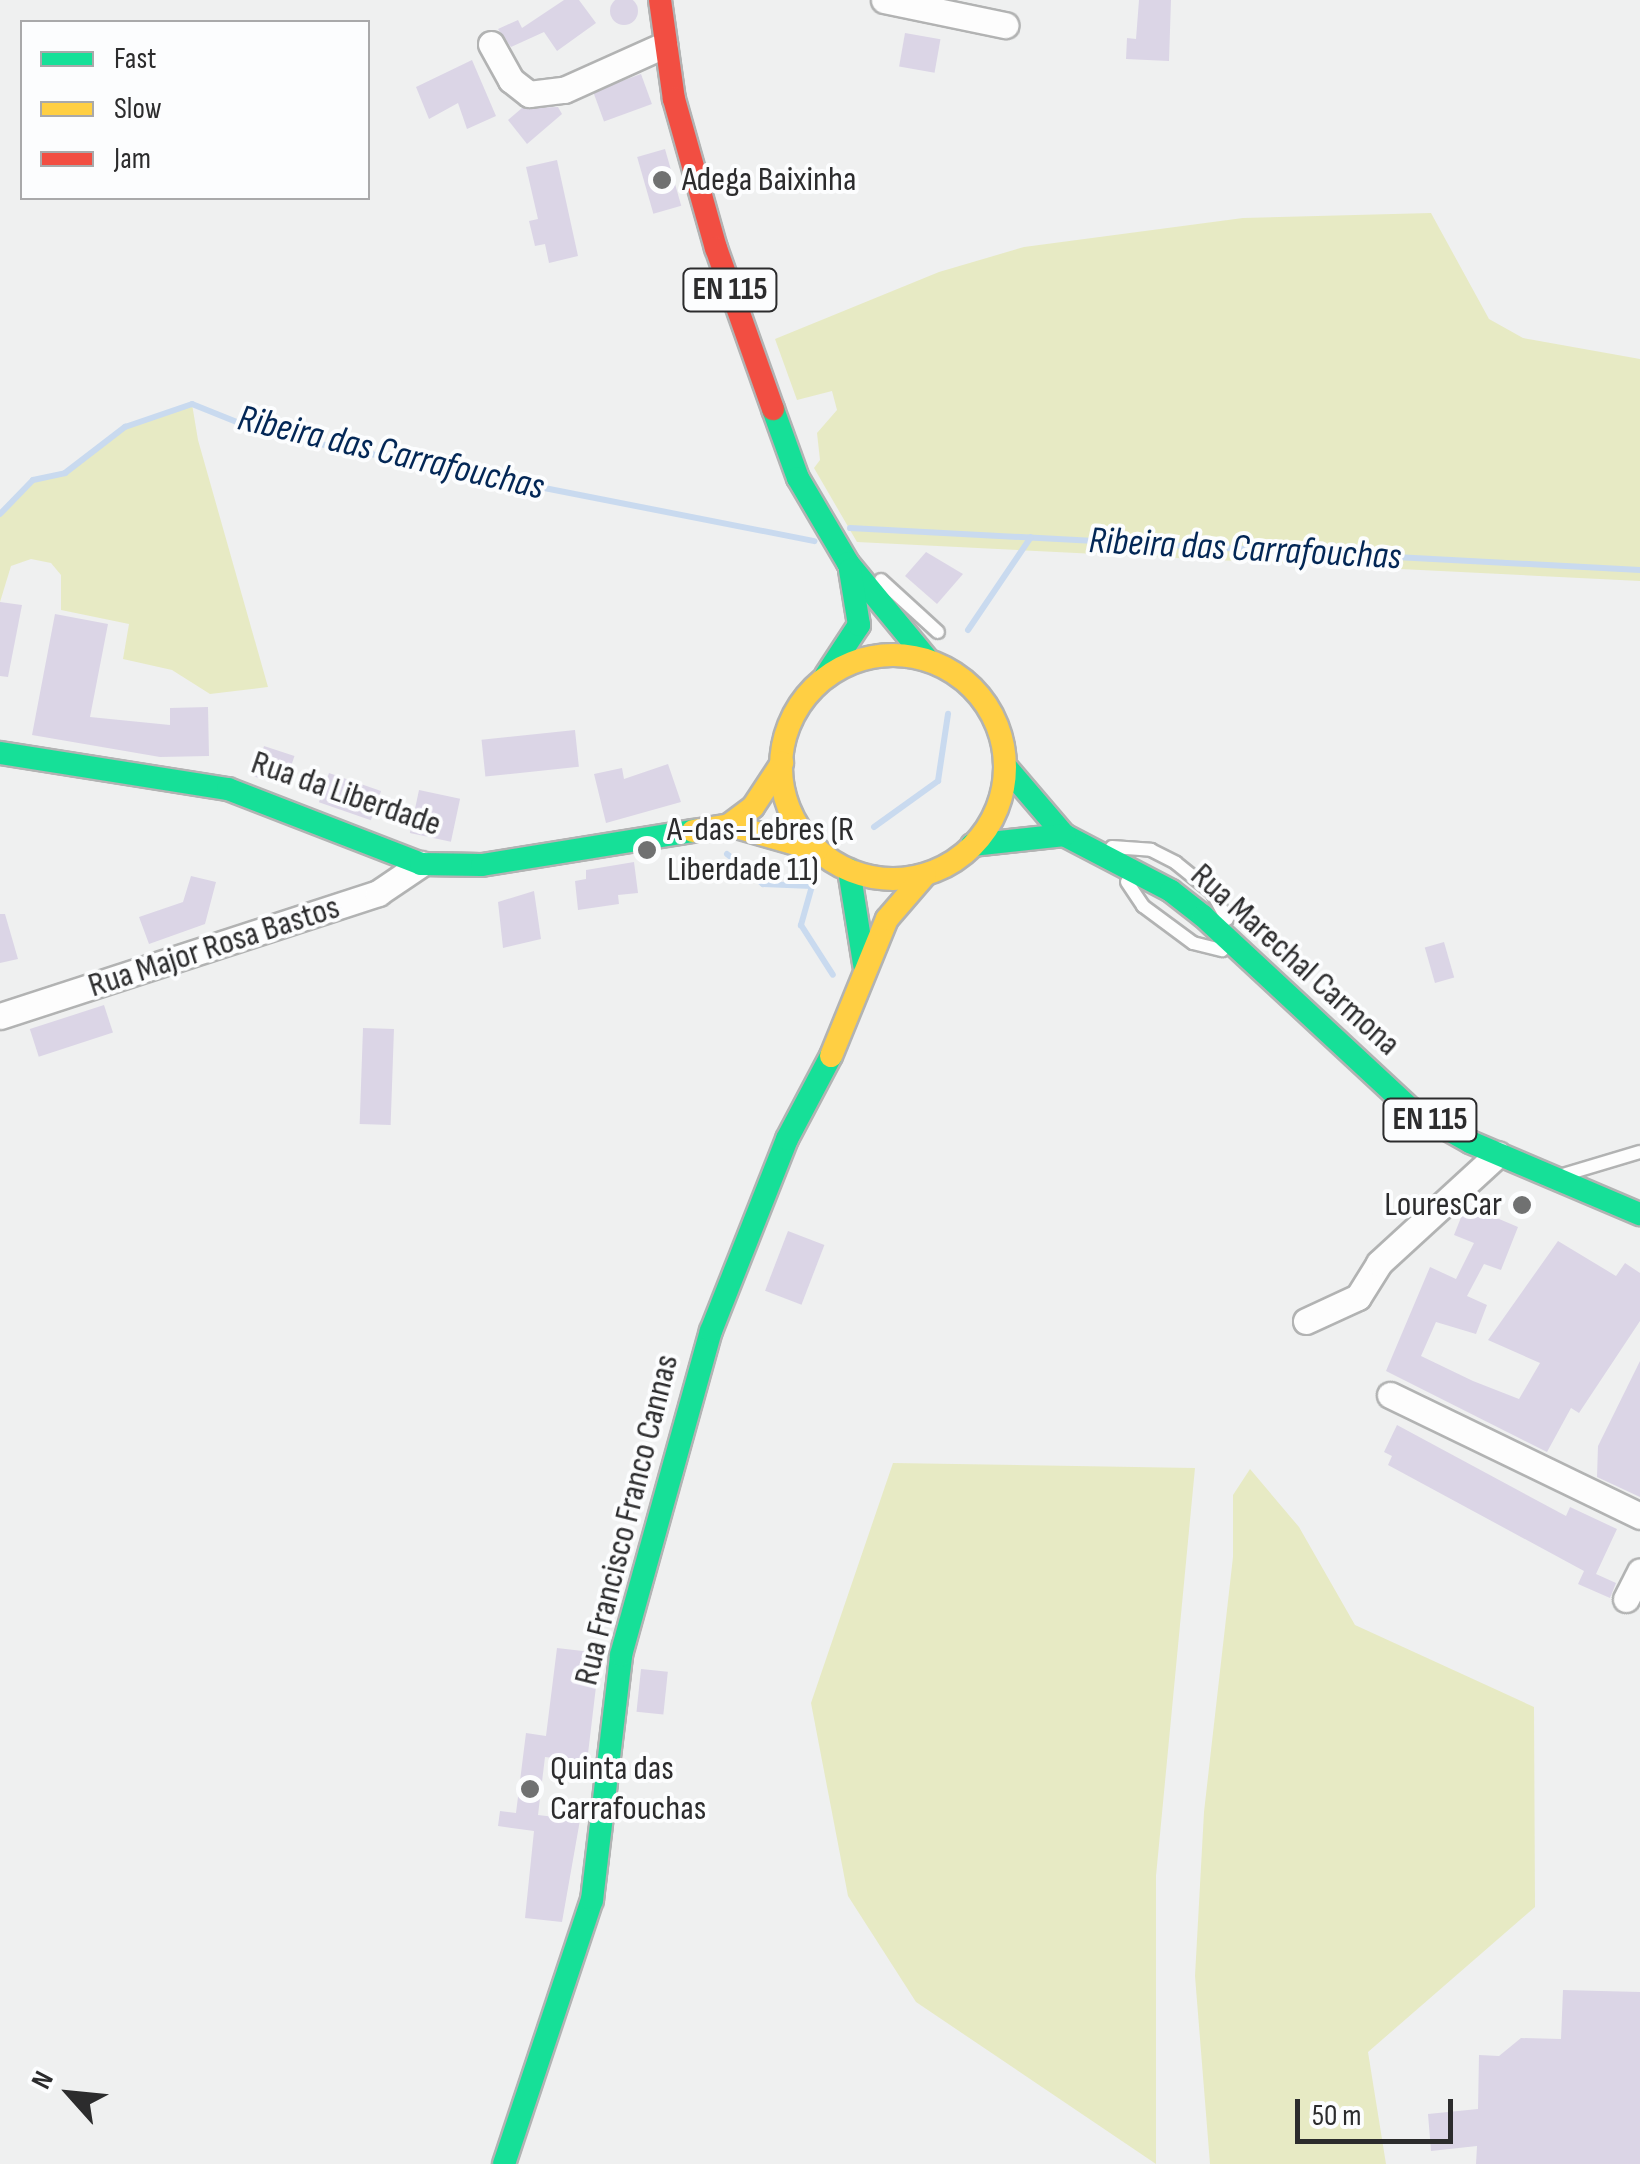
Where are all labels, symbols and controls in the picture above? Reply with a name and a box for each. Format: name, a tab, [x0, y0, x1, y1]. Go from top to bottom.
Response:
legend	[20, 20, 370, 200]
text: Fast	[114, 41, 156, 77]
text: Slow	[114, 91, 162, 127]
text: Jam	[114, 141, 151, 177]
place label: Adega Baixinha	[682, 159, 856, 201]
marker: Adega Baixinha	[651, 169, 673, 191]
road number: EN 115	[680, 263, 780, 317]
water label: Ribeira das Carrafouchas	[233, 396, 549, 510]
water label: Ribeira das Carrafouchas	[1088, 518, 1402, 580]
street label: Rua da Liberdade	[246, 742, 446, 846]
place label: A-das-Lebres (R Liberdade 11)	[667, 809, 854, 891]
marker: A-das-Lebres (R Liberdade 11)	[636, 839, 658, 861]
street label: Rua Marechal Carmona	[1182, 855, 1408, 1065]
street label: Rua Major Rosa Bastos	[83, 887, 345, 1007]
road number: EN 115	[1380, 1093, 1480, 1147]
place label: LouresCar	[1384, 1184, 1502, 1226]
marker: LouresCar	[1511, 1194, 1533, 1216]
street label: Rua Francisco Franco Cannas	[566, 1350, 688, 1690]
place label: Quinta das Carrafouchas	[550, 1748, 706, 1830]
marker: Quinta das Carrafouchas	[519, 1778, 541, 1800]
north arrow	[20, 2044, 120, 2144]
text: N	[25, 2066, 61, 2094]
scale bar	[1300, 2079, 1458, 2141]
text: 50 m	[1312, 2098, 1361, 2134]

